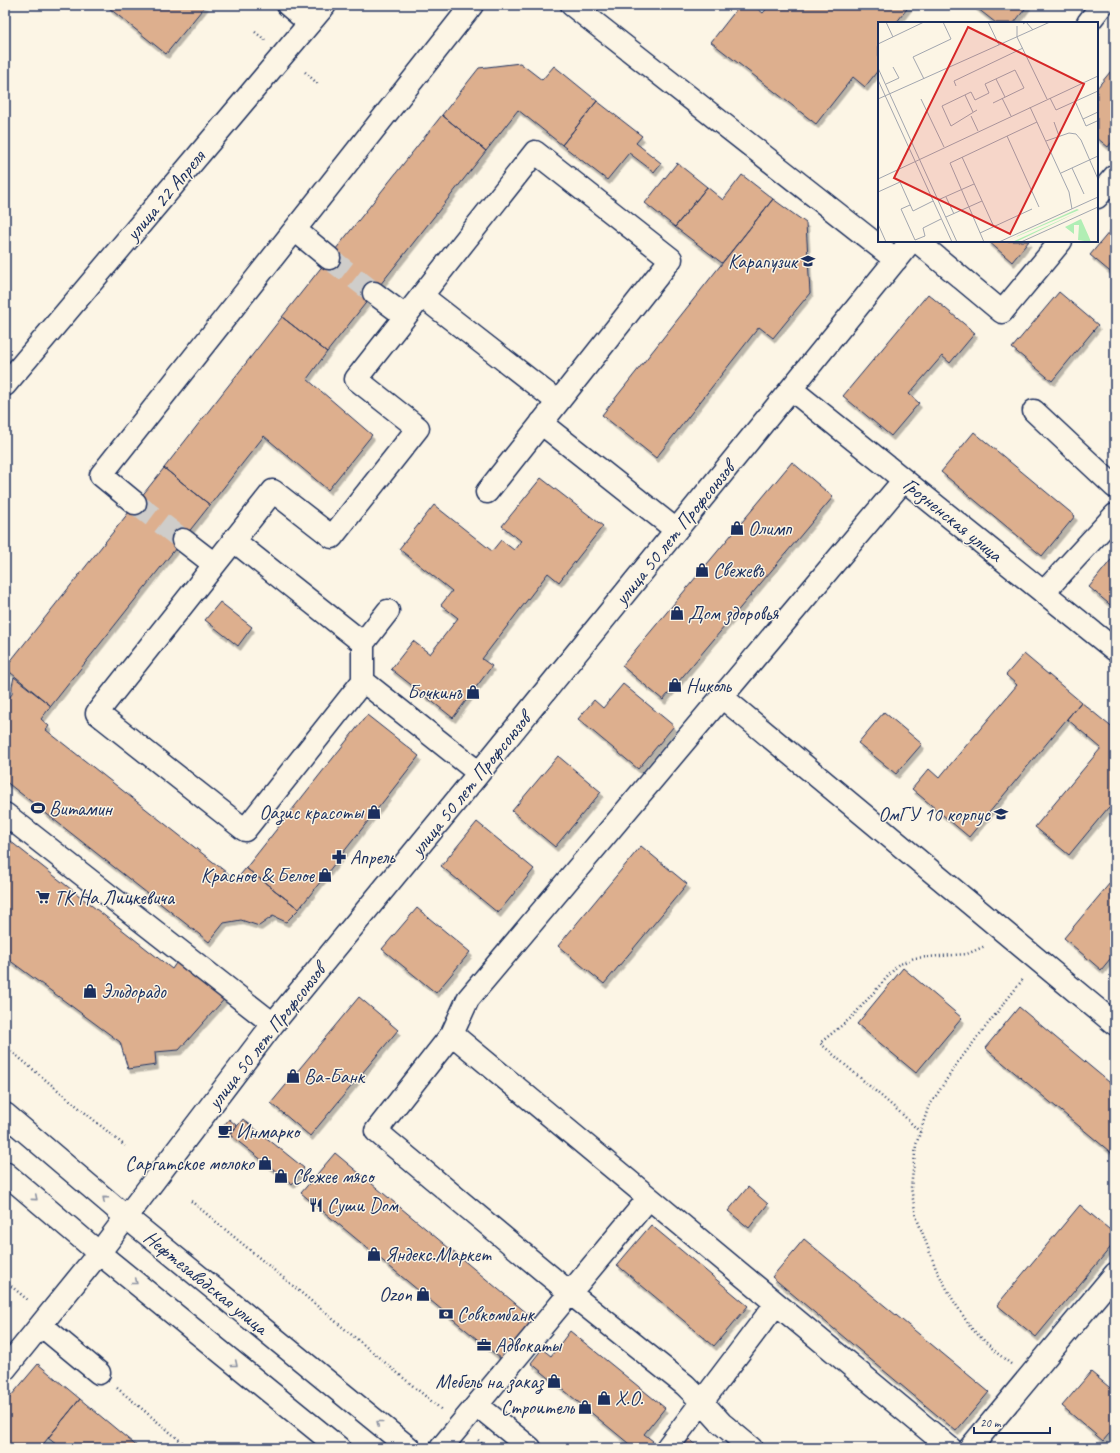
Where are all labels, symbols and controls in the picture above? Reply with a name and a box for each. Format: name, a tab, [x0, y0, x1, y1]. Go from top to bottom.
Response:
inset map	[878, 22, 1098, 242]
street label: улица 22 Апреля	[120, 144, 212, 246]
place label: Карапузик	[728, 249, 799, 274]
school or university icon: Карапузик	[800, 253, 816, 269]
street label: улица 50 лет Профсоюзов	[608, 453, 743, 611]
street label: Грозненская улица	[898, 472, 1008, 568]
place label: Олимп	[748, 516, 793, 541]
shop icon: Олимп	[729, 520, 745, 536]
place label: Свежевъ	[713, 558, 764, 583]
shop icon: Свежевъ	[694, 562, 710, 578]
place label: Дом здоровья	[688, 601, 779, 626]
shop icon: Дом здоровья	[669, 605, 685, 621]
place label: Николь	[686, 673, 733, 698]
shop icon: Николь	[667, 677, 683, 693]
place label: Бочкинъ	[407, 680, 463, 705]
shop icon: Бочкинъ	[465, 684, 481, 700]
street label: улица 50 лет Профсоюзов	[404, 704, 539, 862]
place label: Витамин	[49, 796, 114, 821]
sports icon: Витамин	[30, 800, 46, 816]
place label: Оазис красоты	[259, 800, 364, 826]
place label: ОмГУ 10 корпус	[878, 802, 991, 827]
shop icon: Оазис красоты	[366, 804, 382, 820]
school or university icon: ОмГУ 10 корпус	[993, 806, 1009, 822]
place label: Апрель	[350, 845, 396, 870]
pharmacy icon: Апрель	[331, 849, 347, 865]
place label: Красное & Белое	[201, 863, 315, 888]
shop icon: Красное & Белое	[317, 867, 333, 883]
place label: ТК На Лицкевича	[54, 885, 176, 910]
supermarket icon: ТК На Лицкевича	[35, 889, 51, 905]
street label: улица 50 лет Профсоюзов	[201, 955, 334, 1115]
place label: Эльдорадо	[101, 979, 167, 1004]
shop icon: Эльдорадо	[82, 983, 98, 999]
place label: Ва-Банк	[304, 1064, 366, 1089]
shop icon: Ва-Банк	[285, 1068, 301, 1084]
place label: Инмарко	[236, 1119, 301, 1144]
cafe icon: Инмарко	[217, 1123, 233, 1139]
place label: Саргатское молоко	[125, 1151, 255, 1176]
shop icon: Саргатское молоко	[257, 1155, 273, 1171]
place label: Свежее мясо	[292, 1164, 375, 1189]
shop icon: Свежее мясо	[273, 1168, 289, 1184]
place label: Суши Dом	[327, 1193, 400, 1218]
one-way arrow	[30, 1194, 37, 1201]
one-way arrow	[103, 1197, 110, 1204]
restaurant icon: Суши Dом	[308, 1197, 324, 1213]
street label: Нефтезаводская улица	[139, 1225, 274, 1341]
place label: Яндекс.Маркет	[385, 1242, 492, 1267]
shop icon: Яндекс.Маркет	[366, 1246, 382, 1262]
one-way arrow	[130, 1277, 137, 1284]
place label: Ozon	[379, 1282, 413, 1307]
shop icon: Ozon	[415, 1286, 431, 1302]
place label: Совкомбанк	[457, 1302, 535, 1327]
bank icon: Совкомбанк	[438, 1306, 454, 1322]
place label: Адвокаты	[495, 1333, 562, 1358]
office icon: Адвокаты	[476, 1337, 492, 1353]
one-way arrow	[231, 1359, 238, 1366]
place label: Мебель на заказ	[436, 1369, 545, 1395]
shop icon: Мебель на заказ	[546, 1373, 562, 1389]
place label: X.O.	[615, 1386, 643, 1411]
shop icon: X.O.	[596, 1390, 612, 1406]
place label: Строитель	[501, 1395, 576, 1420]
shop icon: Строитель	[577, 1399, 593, 1415]
scale bar	[974, 1409, 1050, 1435]
text: 20 m	[980, 1415, 1002, 1431]
one-way arrow	[376, 1421, 384, 1428]

